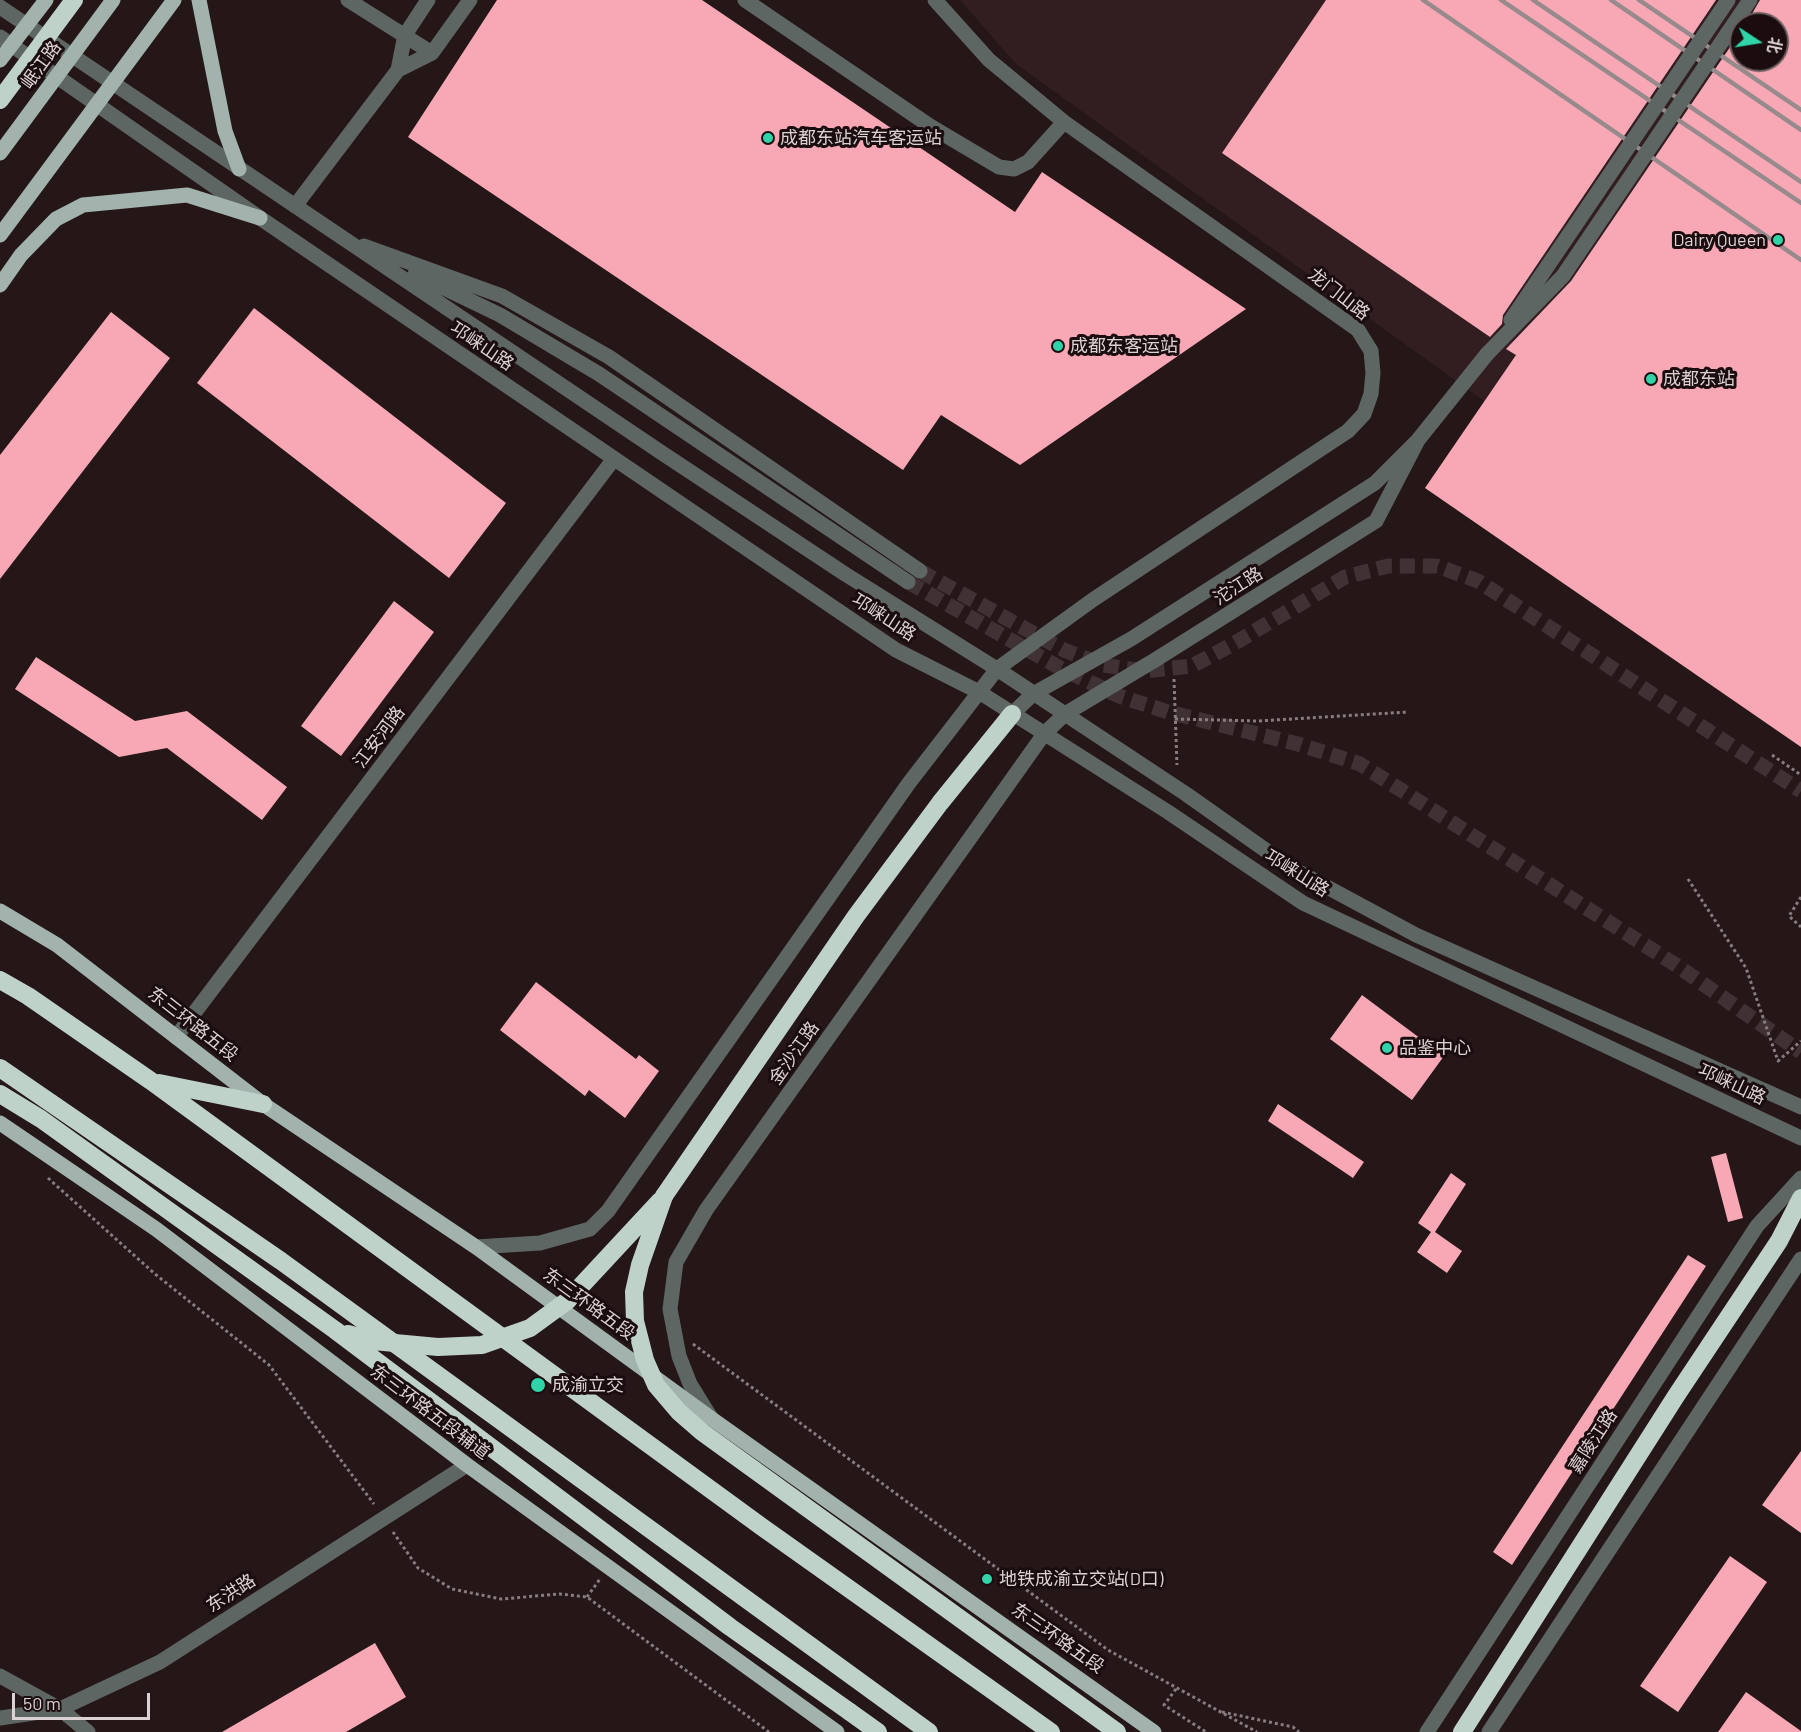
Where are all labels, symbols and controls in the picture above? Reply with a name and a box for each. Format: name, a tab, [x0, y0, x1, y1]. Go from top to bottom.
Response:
north arrow	[1729, 12, 1789, 72]
text: 北	[1764, 36, 1786, 55]
street label: 岷江路	[16, 37, 66, 93]
place label: 成都东站汽车客运站	[780, 127, 942, 149]
marker: 成都东站汽车客运站	[761, 131, 775, 145]
place label: Dairy Queen	[1673, 229, 1766, 251]
marker: Dairy Queen	[1771, 233, 1785, 247]
street label: 龙门山路	[1304, 263, 1374, 325]
street label: 邛崃山路	[446, 317, 518, 375]
place label: 成都东客运站	[1070, 335, 1178, 357]
marker: 成都东客运站	[1051, 339, 1065, 353]
place label: 成都东站	[1663, 368, 1735, 390]
marker: 成都东站	[1644, 372, 1658, 386]
street label: 沱江路	[1209, 563, 1267, 609]
street label: 邛崃山路	[848, 588, 920, 646]
street label: 江安河路	[349, 702, 409, 772]
street label: 邛崃山路	[1261, 845, 1333, 901]
street label: 东三环路五段	[144, 982, 242, 1066]
street label: 金沙江路	[765, 1017, 823, 1089]
place label: 品鉴中心	[1399, 1037, 1471, 1059]
marker: 品鉴中心	[1380, 1041, 1394, 1055]
street label: 邛崃山路	[1695, 1059, 1769, 1109]
street label: 东三环路五段	[539, 1264, 639, 1344]
street label: 东三环路五段辅道	[366, 1360, 494, 1464]
place label: 成渝立交	[552, 1374, 624, 1396]
marker: 成渝立交	[529, 1376, 547, 1394]
street label: 嘉陵江路	[1564, 1405, 1622, 1477]
place label: 地铁成渝立交站(D口)	[999, 1568, 1164, 1590]
street label: 东洪路	[202, 1569, 260, 1617]
marker: 地铁成渝立交站(D口)	[980, 1572, 994, 1586]
street label: 东三环路五段	[1008, 1598, 1108, 1678]
scale bar	[15, 1681, 153, 1719]
text: 50 m	[23, 1692, 61, 1714]

